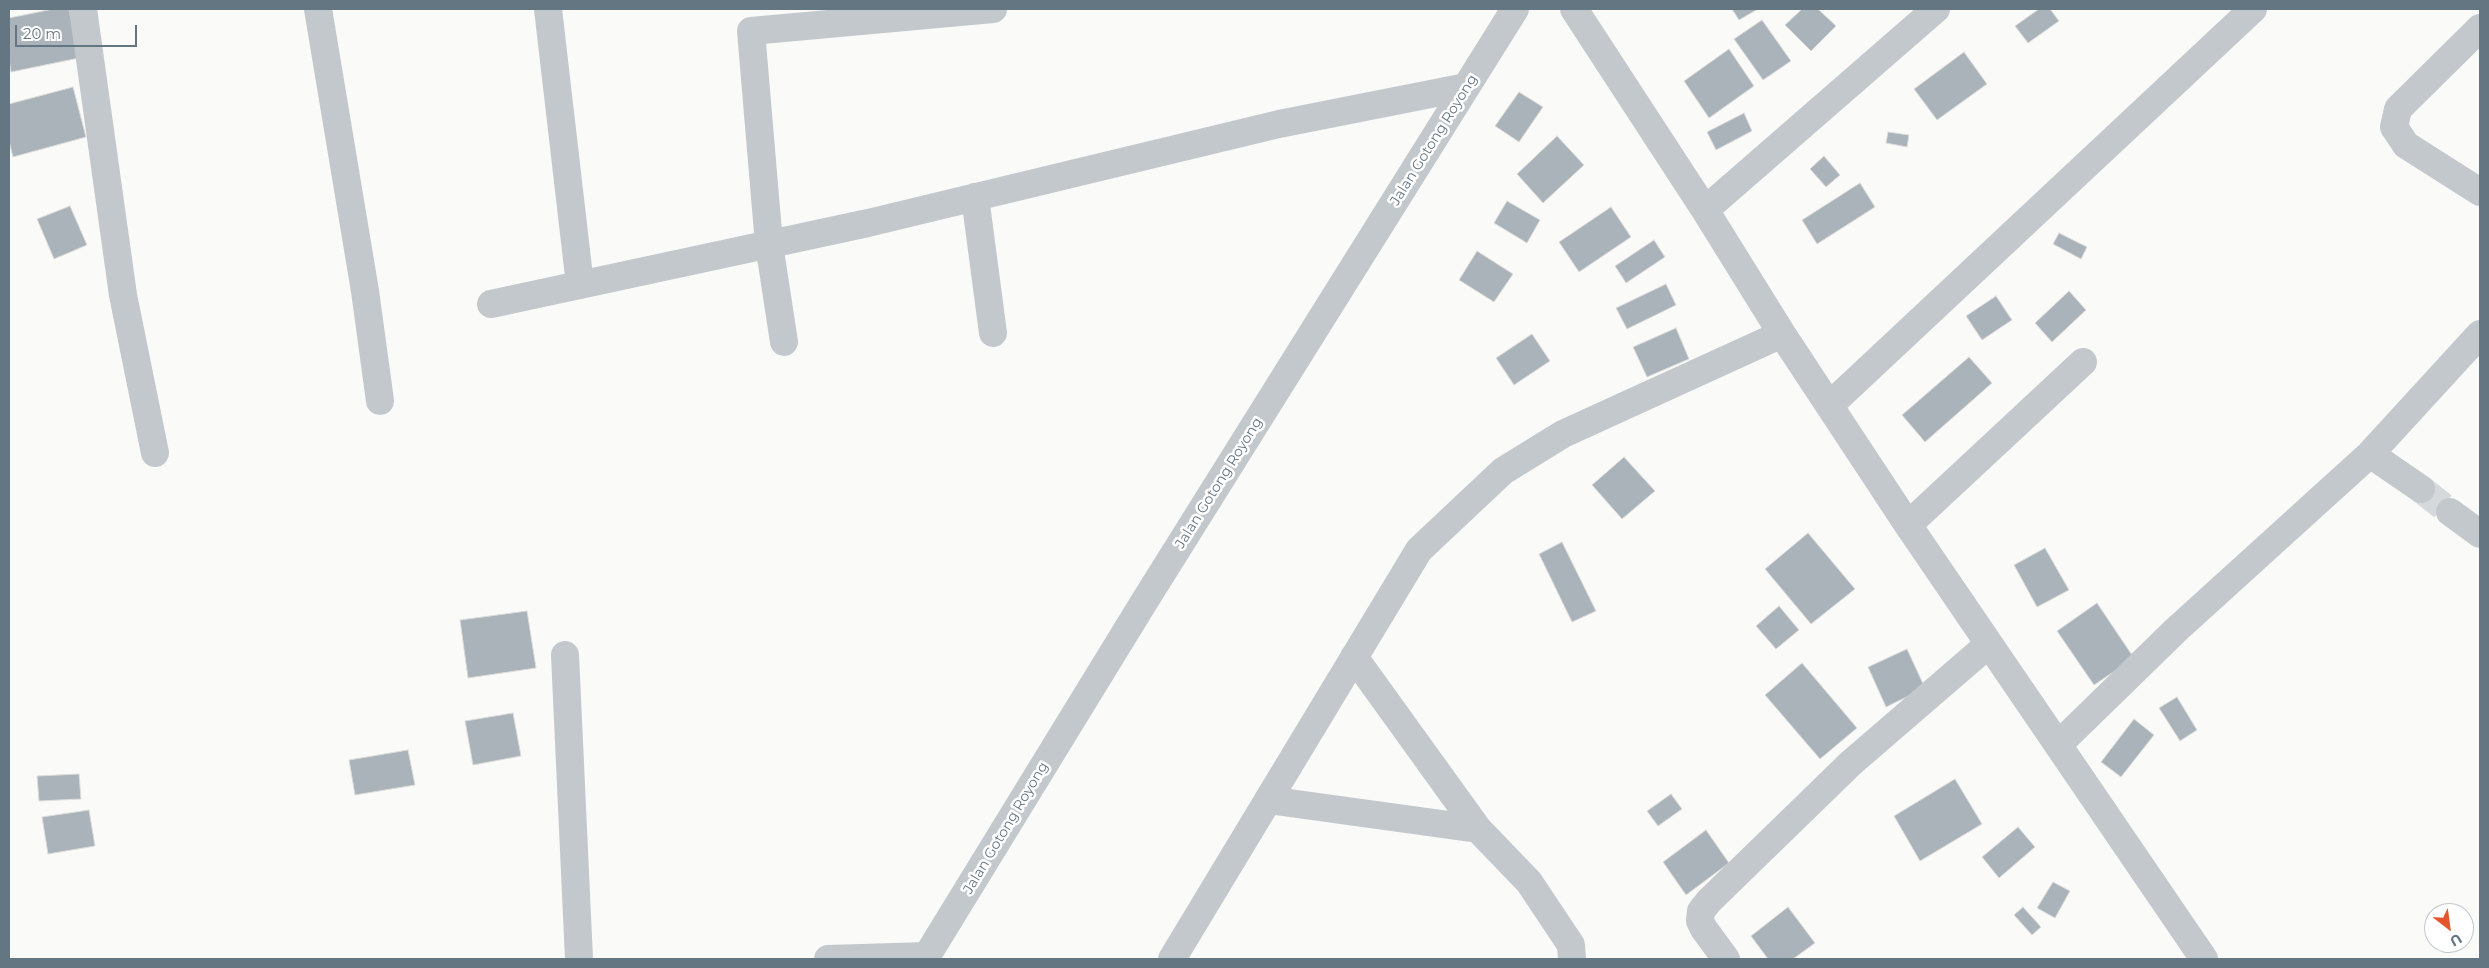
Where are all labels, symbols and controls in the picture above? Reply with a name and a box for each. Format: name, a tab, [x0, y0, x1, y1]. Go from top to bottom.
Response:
scale bar	[18, 15, 140, 47]
text: 20 m	[23, 24, 61, 43]
street label: Jalan Gotong Royong	[1387, 72, 1481, 208]
street label: Jalan Gotong Royong	[1172, 415, 1266, 551]
street label: Jalan Gotong Royong	[960, 759, 1052, 897]
north arrow	[2424, 903, 2474, 953]
text: U	[2447, 930, 2465, 951]

